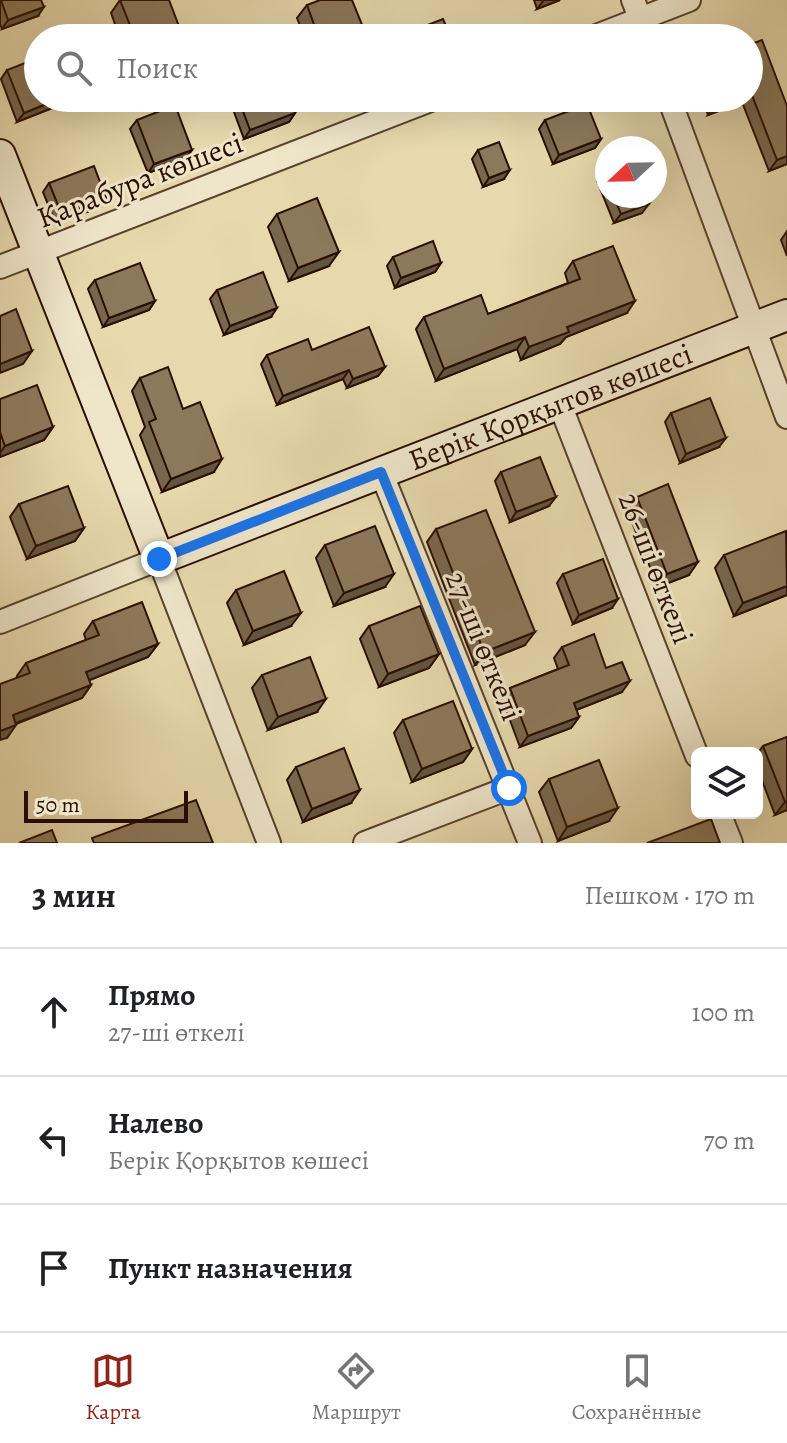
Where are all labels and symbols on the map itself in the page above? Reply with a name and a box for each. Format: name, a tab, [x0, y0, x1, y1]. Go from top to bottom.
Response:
street label: Қарабура көшесі	[32, 122, 248, 238]
north arrow	[595, 136, 667, 208]
street label: Берік Қорқытов көшесі	[403, 334, 698, 480]
street label: 26-ші өткелі	[609, 487, 703, 649]
route end	[141, 541, 177, 577]
street label: 27-ші өткелі	[436, 565, 532, 727]
route start	[491, 770, 527, 806]
scale bar	[24, 787, 188, 823]

